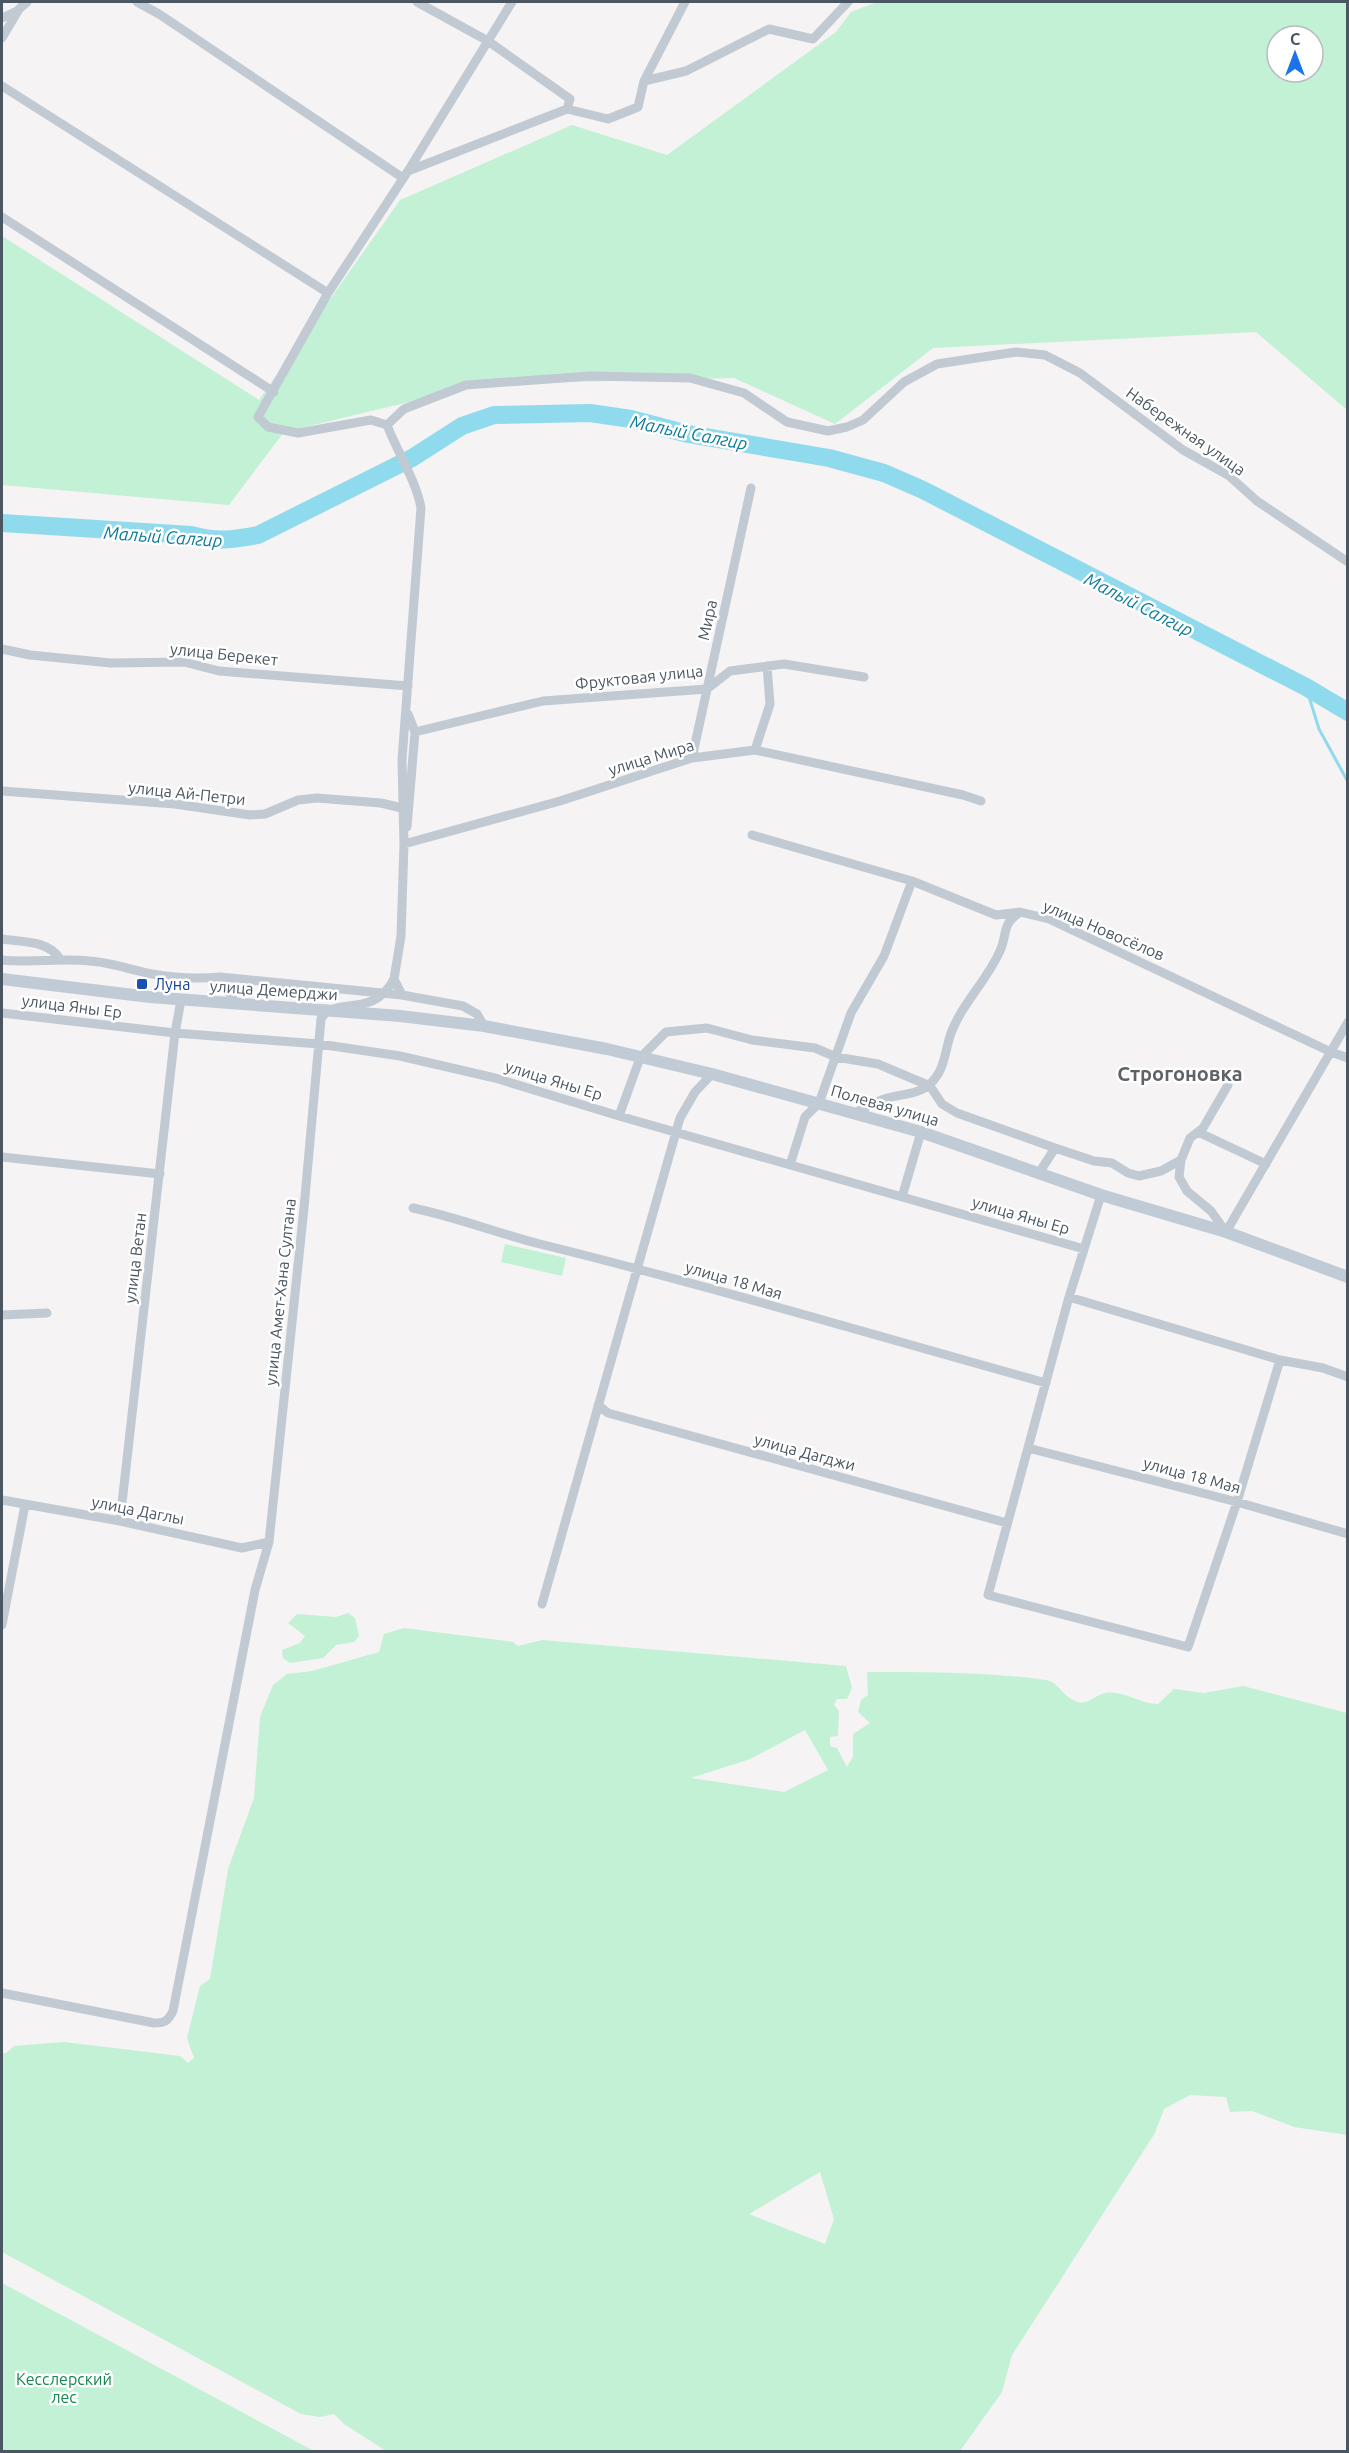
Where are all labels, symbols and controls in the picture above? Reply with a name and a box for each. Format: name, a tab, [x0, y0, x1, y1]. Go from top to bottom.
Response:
north arrow	[1265, 24, 1325, 84]
text: С	[1290, 30, 1300, 48]
street label: Набережная улица	[1123, 383, 1249, 479]
water label: Малый Салгир	[629, 411, 749, 453]
water label: Малый Салгир	[103, 522, 223, 550]
water label: Малый Салгир	[1082, 568, 1196, 640]
street label: Мира	[694, 598, 720, 642]
street label: улица Берекет	[169, 639, 279, 669]
street label: Фруктовая улица	[574, 661, 704, 693]
street label: улица Мира	[606, 735, 696, 779]
street label: улица Ай-Петри	[127, 778, 247, 808]
street label: улица Новосёлов	[1041, 896, 1167, 964]
place label: Луна	[154, 975, 190, 993]
marker: Луна	[135, 977, 149, 991]
street label: улица Демерджи	[209, 977, 339, 1003]
street label: улица Яны Ер	[21, 991, 123, 1021]
street label: улица Яны Ер	[503, 1057, 605, 1103]
district label: Строгоновка	[1117, 1062, 1243, 1085]
street label: Полевая улица	[829, 1081, 941, 1129]
street label: улица Яны Ер	[970, 1192, 1072, 1238]
street label: улица Амет-Хана Султана	[261, 1197, 299, 1387]
street label: улица Ветан	[121, 1212, 149, 1304]
street label: улица 18 Мая	[684, 1258, 784, 1302]
street label: улица Дагджи	[753, 1430, 857, 1474]
street label: улица 18 Мая	[1141, 1453, 1243, 1497]
street label: улица Даглы	[90, 1492, 186, 1528]
park label: Кесслерский лес	[16, 2370, 112, 2406]

